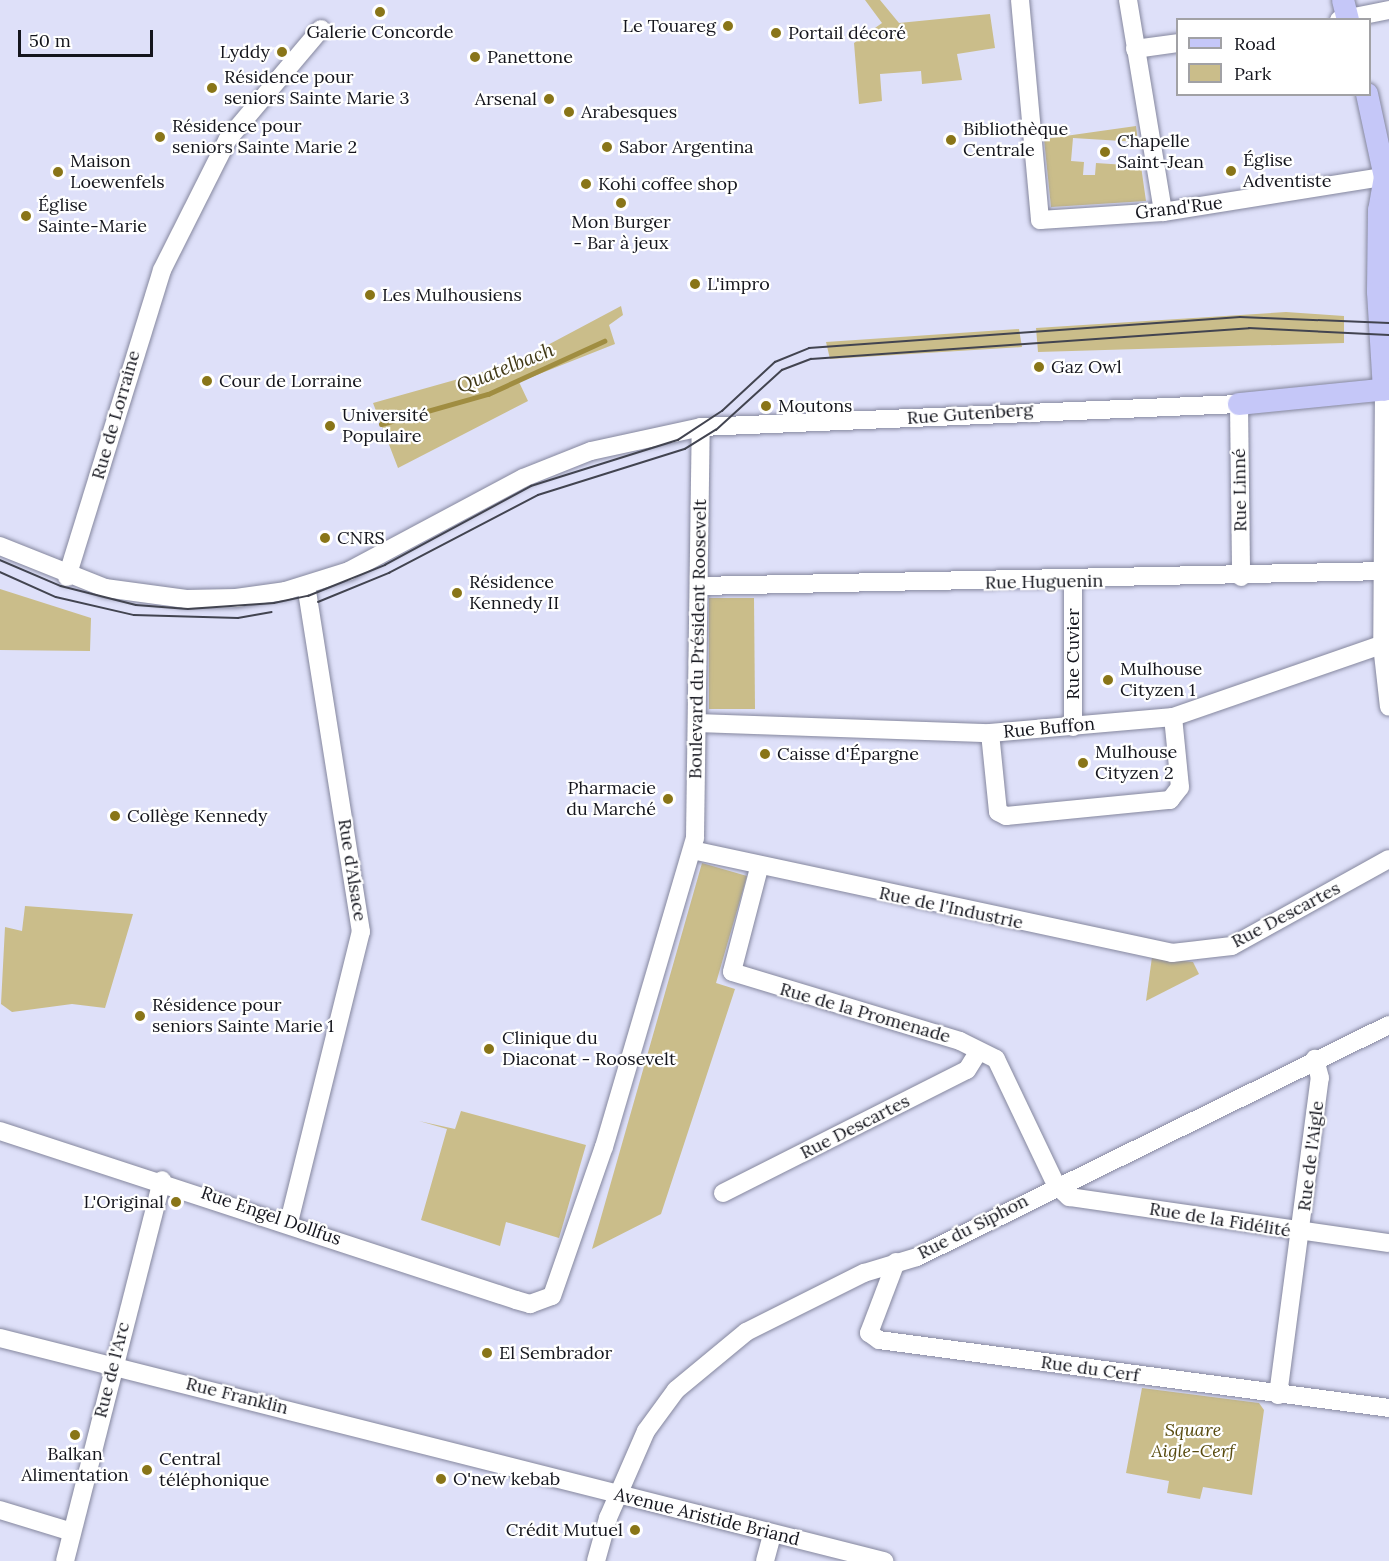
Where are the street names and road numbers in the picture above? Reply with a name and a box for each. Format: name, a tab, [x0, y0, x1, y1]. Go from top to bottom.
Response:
street label: Grand'Rue	[1134, 192, 1224, 224]
street label: Rue de Lorraine	[87, 348, 145, 482]
street label: Rue Gutenberg	[906, 399, 1034, 429]
street label: Rue Linné	[1228, 448, 1252, 532]
street label: Boulevard du Président Roosevelt	[685, 499, 711, 779]
street label: Rue Huguenin	[985, 570, 1103, 594]
street label: Rue Cuvier	[1062, 608, 1084, 700]
street label: Rue Buffon	[1002, 713, 1096, 743]
street label: Rue d'Alsace	[333, 817, 371, 923]
street label: Rue Descartes	[1228, 877, 1344, 953]
street label: Rue de l'Industrie	[877, 882, 1025, 934]
street label: Rue de la Promenade	[777, 978, 953, 1048]
street label: Rue Descartes	[797, 1090, 913, 1164]
street label: Rue de l'Aigle	[1294, 1100, 1328, 1212]
street label: Rue Engel Dollfus	[198, 1182, 344, 1250]
street label: Rue du Siphon	[914, 1190, 1032, 1264]
street label: Rue de la Fidélité	[1148, 1198, 1292, 1242]
street label: Rue de l'Arc	[90, 1320, 134, 1420]
street label: Rue du Cerf	[1039, 1351, 1141, 1387]
street label: Rue Franklin	[184, 1373, 290, 1419]
street label: Avenue Aristide Briand	[612, 1483, 802, 1551]

